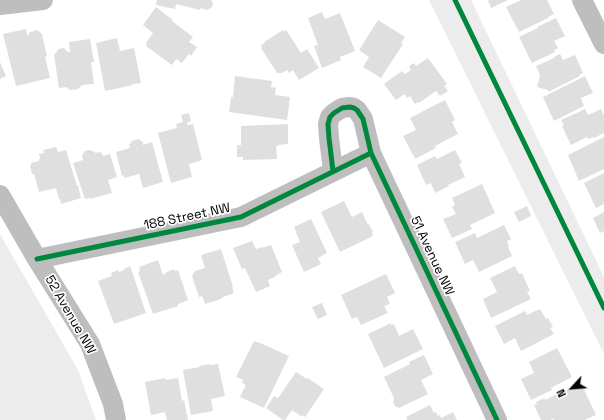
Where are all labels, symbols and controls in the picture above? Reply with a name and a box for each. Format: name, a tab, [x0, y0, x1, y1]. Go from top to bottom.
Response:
street label: 188 Street NW	[142, 200, 232, 234]
street label: 51 Avenue NW	[407, 214, 457, 298]
street label: 52 Avenue NW	[41, 273, 99, 357]
north arrow	[552, 368, 592, 408]
text: N	[553, 387, 569, 400]

